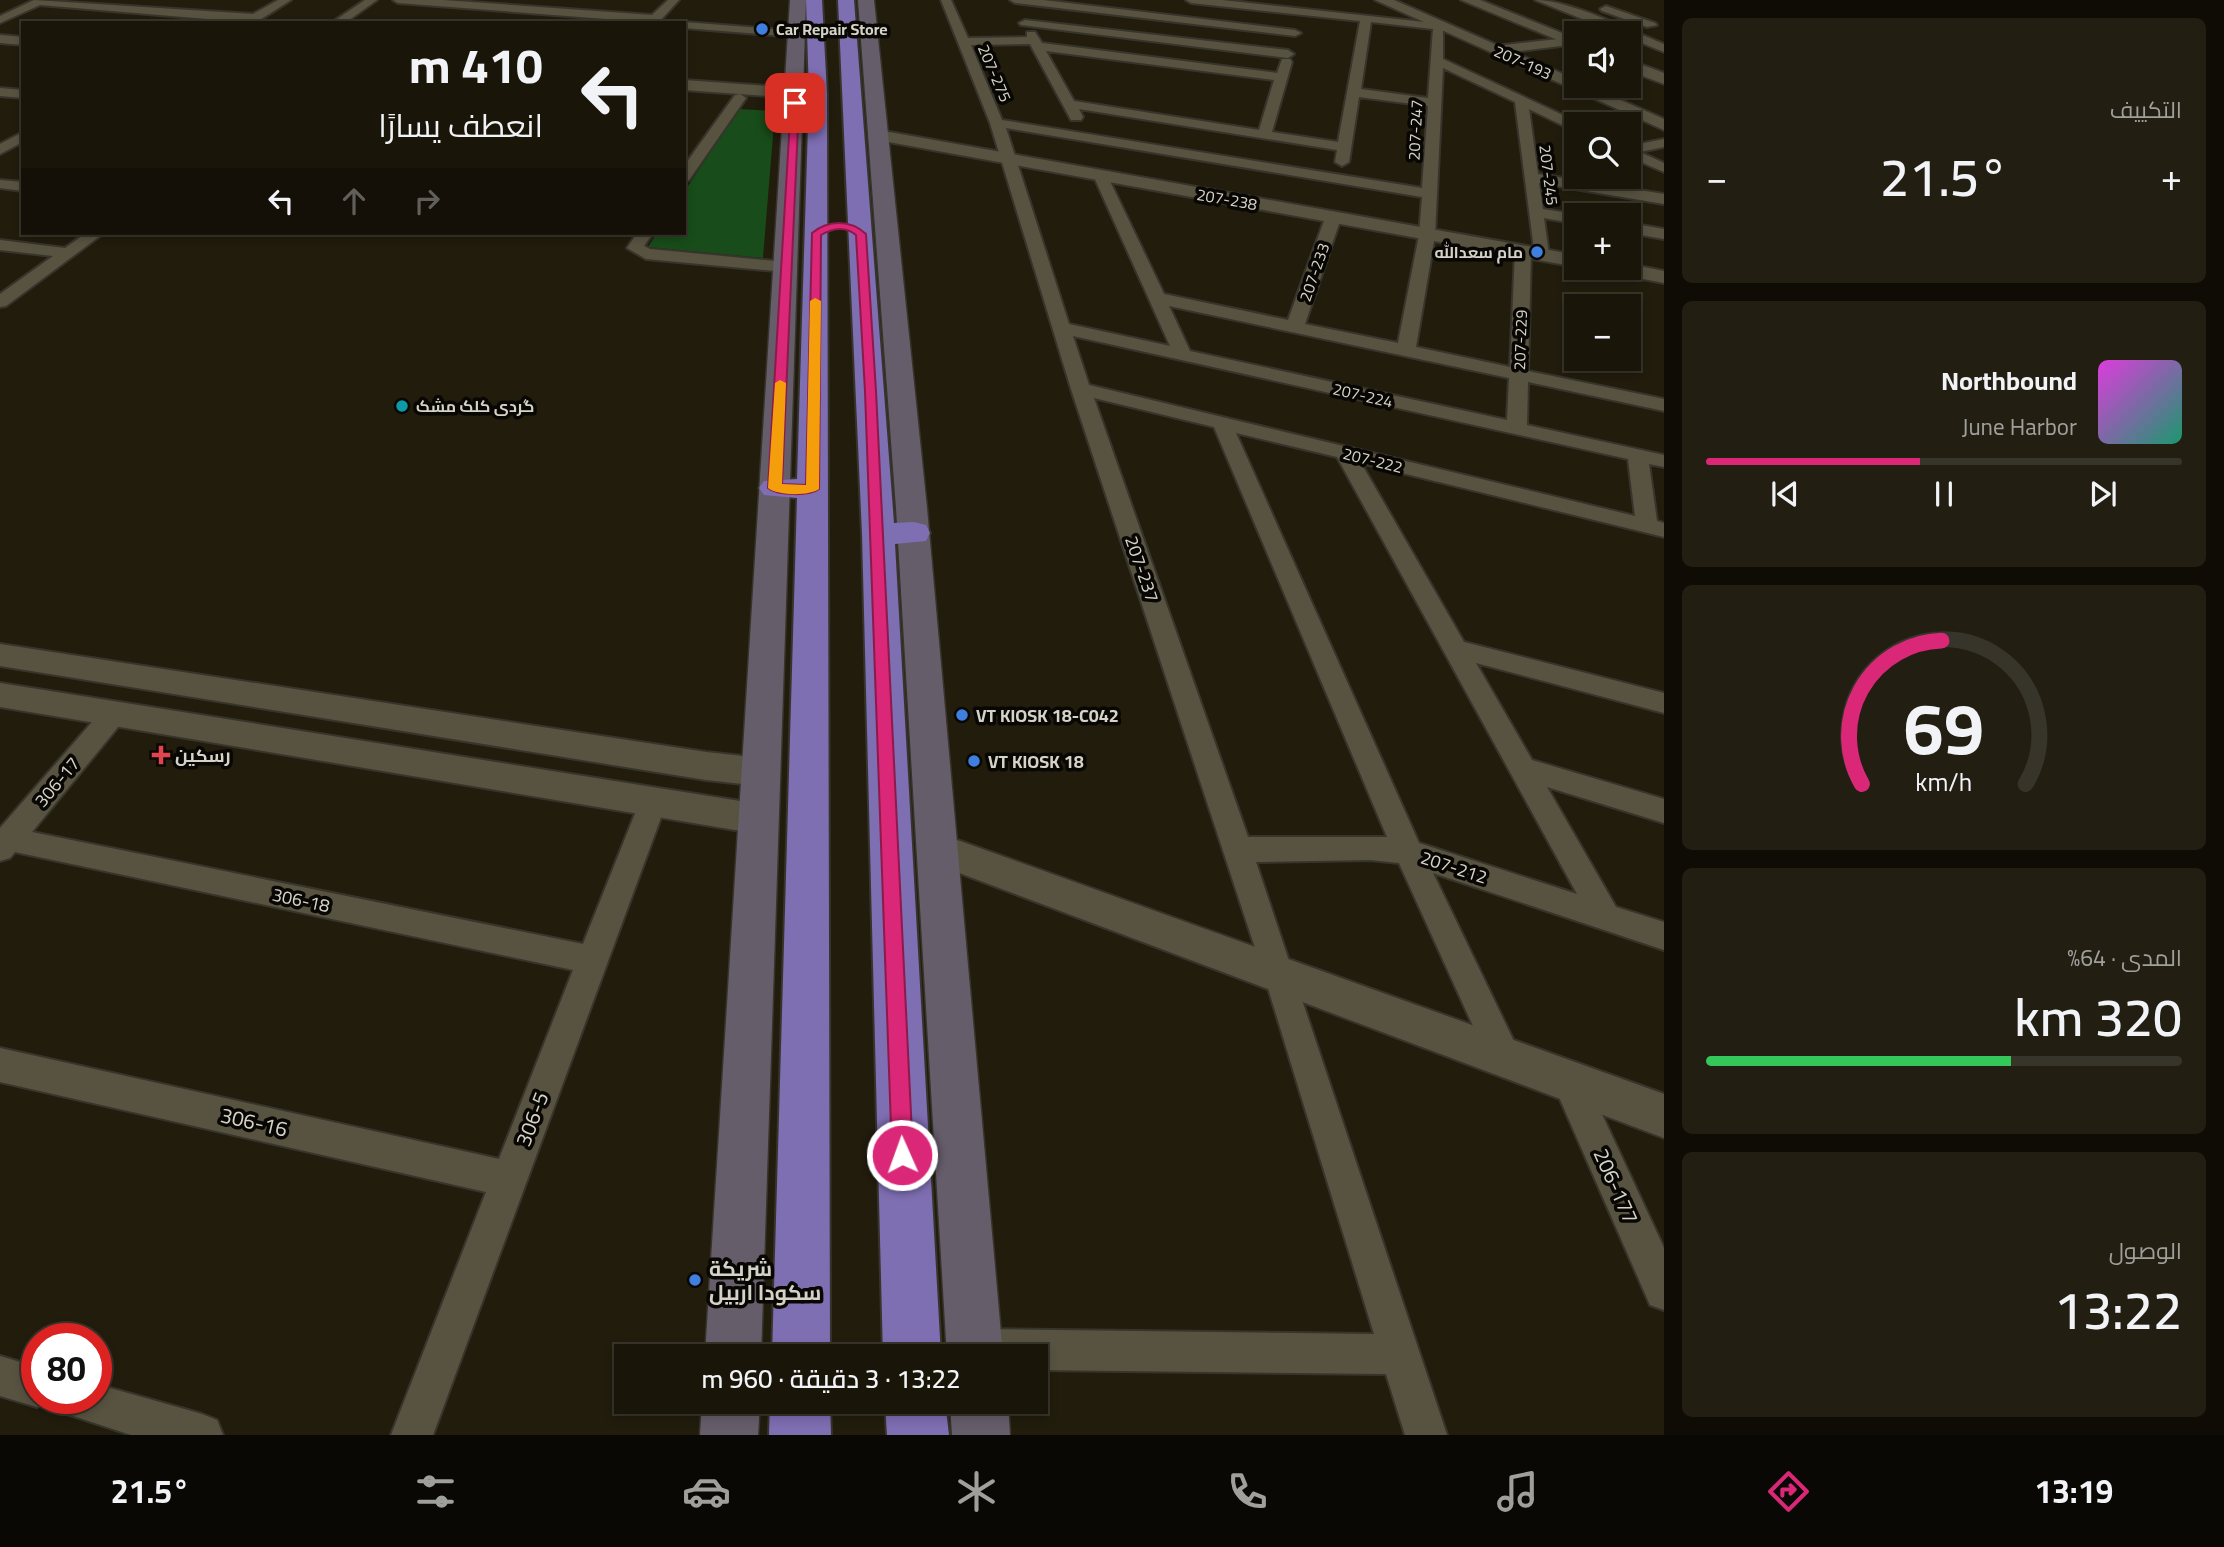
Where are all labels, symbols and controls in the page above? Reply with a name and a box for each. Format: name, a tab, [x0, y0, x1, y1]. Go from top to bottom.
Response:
place label: Car Repair Store	[776, 14, 888, 44]
text: 410 m	[409, 19, 543, 111]
marker: Car Repair Store	[754, 21, 770, 37]
map controls	[1564, 21, 1641, 371]
button: sound	[1564, 21, 1641, 98]
street label: 207-193	[1489, 36, 1557, 88]
street label: 207-275	[969, 39, 1021, 107]
icon: left	[567, 49, 658, 140]
pin	[765, 73, 825, 133]
icon: arrive	[776, 84, 814, 122]
text: التكييف	[2110, 88, 2182, 131]
text: انعطف يسارًا	[378, 95, 543, 155]
street label: 207-247	[1398, 99, 1432, 161]
button: search	[1564, 112, 1641, 189]
text: 21.5°	[1880, 128, 2008, 226]
text: −	[1706, 141, 1727, 213]
text: +	[2161, 141, 2182, 213]
street label: 207-245	[1530, 143, 1568, 207]
street label: 207-238	[1194, 179, 1260, 219]
icon: left	[262, 182, 300, 220]
icon: ahead	[335, 182, 373, 220]
icon: right	[408, 182, 446, 220]
button: +	[1564, 203, 1641, 280]
place label: مام سعدالله	[1435, 237, 1523, 267]
street label: 207-233	[1290, 238, 1338, 306]
marker: مام سعدالله	[1529, 244, 1545, 260]
button: −	[1564, 294, 1641, 371]
street label: 207-229	[1504, 309, 1536, 371]
text: Northbound	[1941, 356, 2077, 405]
street label: 207-224	[1330, 374, 1396, 416]
place label: گردی کلک مشک	[416, 391, 534, 421]
marker: گردی کلک مشک	[394, 398, 410, 414]
text: June Harbor	[1962, 405, 2077, 448]
street label: 207-222	[1340, 438, 1406, 482]
icon: previous	[1766, 475, 1804, 513]
icon: pause	[1925, 475, 1963, 513]
icon: next	[2084, 475, 2122, 513]
street label: 207-237	[1115, 531, 1169, 607]
text: 69	[1904, 659, 1984, 796]
place label: VT KIOSK 18-C042	[976, 699, 1119, 732]
marker: VT KIOSK 18-C042	[954, 707, 970, 723]
place label: رسکین	[175, 739, 230, 772]
place label: VT KIOSK 18	[988, 745, 1084, 778]
marker: رسکین	[153, 747, 169, 763]
street label: 306-17	[26, 749, 88, 815]
marker: VT KIOSK 18	[966, 753, 982, 769]
text: km/h	[1916, 757, 1972, 804]
street label: 207-212	[1416, 841, 1492, 893]
street label: 306-18	[269, 878, 333, 922]
text: المدى · 64%	[2067, 936, 2182, 979]
text: 320 km	[2014, 968, 2182, 1066]
street label: 306-5	[504, 1086, 560, 1152]
street label: 306-16	[217, 1095, 291, 1149]
position arrow	[865, 1118, 939, 1192]
street label: 206-177	[1582, 1142, 1650, 1230]
text: الوصول	[2109, 1229, 2182, 1272]
place label: شريكة سكودا اربيل	[709, 1249, 821, 1312]
text: 13:22	[2054, 1261, 2182, 1359]
marker: شريكة سكودا اربيل	[687, 1272, 703, 1288]
speed limit sign: 80	[21, 1323, 112, 1414]
text: 13:22 · 3 دقيقة · 960 m	[701, 1354, 961, 1403]
text: 21.5°	[111, 1461, 190, 1521]
text: 13:19	[2034, 1461, 2113, 1521]
icon: filters	[411, 1467, 460, 1516]
icon: car	[682, 1467, 731, 1516]
icon: climate	[952, 1467, 1001, 1516]
icon: phone	[1223, 1467, 1272, 1516]
icon: music	[1493, 1467, 1542, 1516]
icon: directions	[1764, 1467, 1813, 1516]

